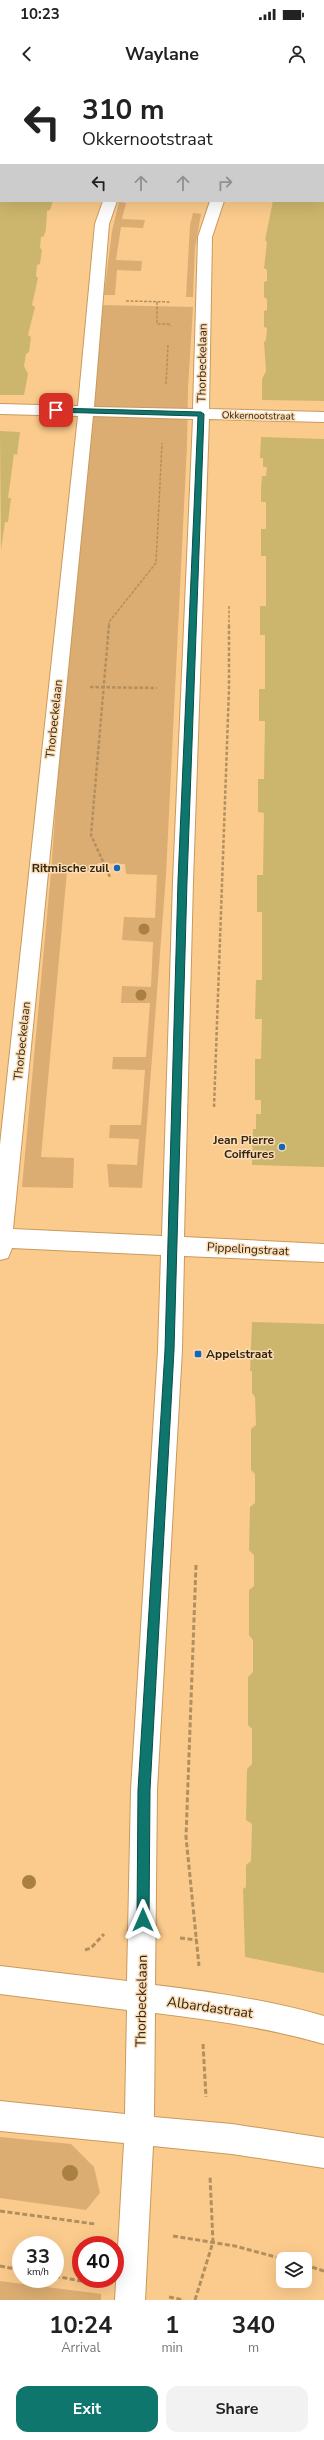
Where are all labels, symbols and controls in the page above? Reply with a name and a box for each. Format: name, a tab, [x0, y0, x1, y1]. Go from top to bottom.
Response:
text: 10:23	[20, 4, 60, 24]
text: Waylane	[125, 42, 199, 66]
icon: back	[16, 43, 38, 65]
icon: person	[286, 43, 308, 65]
text: 310 m	[82, 91, 165, 129]
icon: left	[16, 96, 68, 148]
text: Okkernootstraat	[82, 127, 213, 151]
icon: left	[88, 172, 110, 194]
icon: ahead	[130, 172, 152, 194]
icon: ahead	[172, 172, 194, 194]
icon: right	[214, 172, 236, 194]
street label: Thorbeckelaan	[193, 323, 211, 403]
pin	[39, 393, 73, 427]
icon: arrive	[45, 399, 67, 421]
street label: Okkernootstraat	[222, 408, 295, 424]
street label: Thorbeckelaan	[42, 679, 66, 759]
place label: Ritmische zuil	[32, 860, 109, 876]
marker: Ritmische zuil	[112, 863, 122, 873]
street label: Thorbeckelaan	[10, 1001, 34, 1081]
place label: Jean Pierre Coiffures	[212, 1132, 274, 1162]
marker: Jean Pierre Coiffures	[277, 1142, 287, 1152]
street label: Pippelingstraat	[207, 1239, 290, 1259]
place label: Appelstraat	[206, 1346, 273, 1362]
marker: Appelstraat	[193, 1349, 203, 1359]
position arrow	[122, 1899, 164, 1941]
street label: Thorbeckelaan	[131, 1955, 152, 2047]
street label: Albardastraat	[166, 1992, 254, 2023]
speed limit sign: 40	[72, 2236, 124, 2288]
text: 33	[26, 2243, 50, 2270]
map controls	[276, 2252, 312, 2288]
button: layers	[276, 2252, 312, 2288]
text: km/h	[27, 2265, 49, 2279]
text: 10:24	[49, 2309, 112, 2341]
text: 1	[165, 2309, 179, 2341]
text: 340	[232, 2309, 275, 2341]
text: Arrival	[61, 2339, 100, 2357]
text: min	[161, 2339, 183, 2357]
text: m	[248, 2339, 259, 2357]
button: Exit	[16, 2386, 158, 2432]
button: Share	[166, 2386, 308, 2432]

